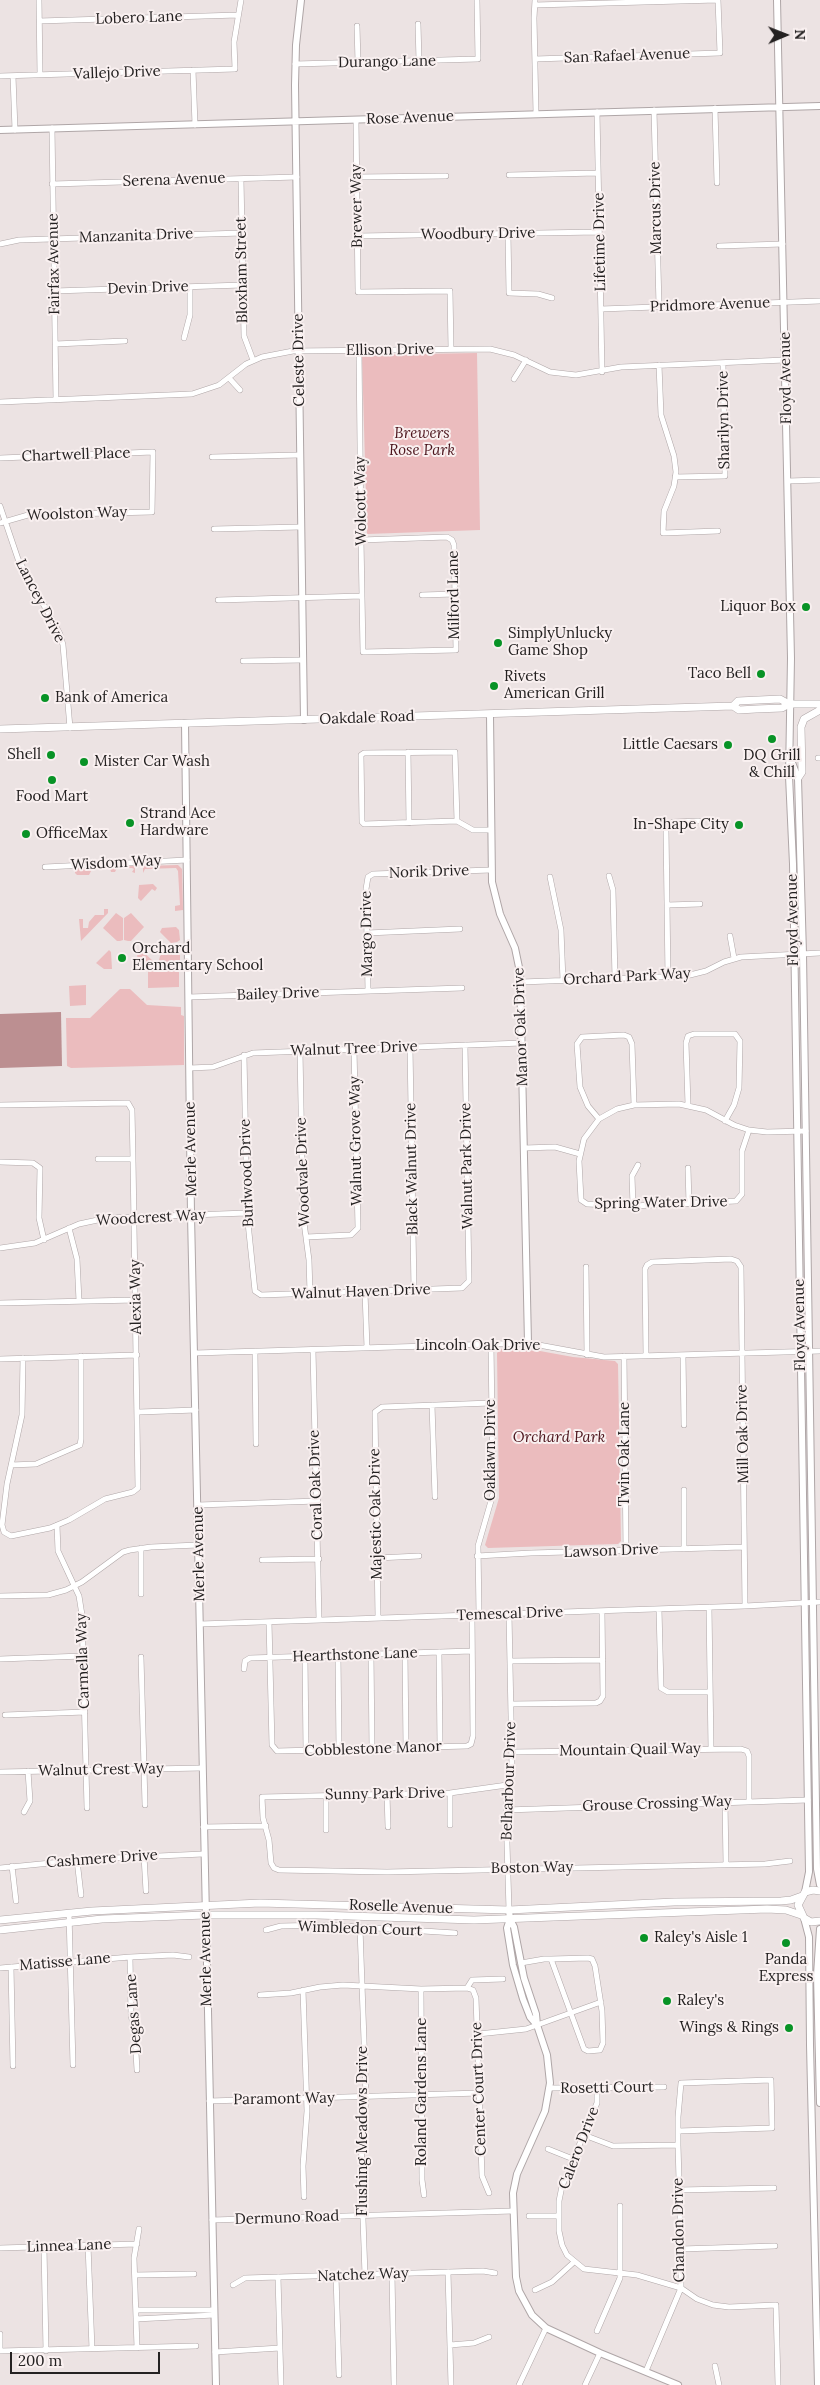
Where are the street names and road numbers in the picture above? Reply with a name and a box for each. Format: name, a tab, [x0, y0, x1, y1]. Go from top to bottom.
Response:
street label: Lobero Lane	[95, 7, 183, 29]
street label: San Rafael Avenue	[564, 45, 690, 67]
street label: Durango Lane	[338, 52, 436, 72]
street label: Vallejo Drive	[73, 62, 161, 84]
street label: Rose Avenue	[366, 107, 454, 129]
street label: Marcus Drive	[646, 161, 666, 255]
street label: Brewer Way	[347, 164, 367, 248]
street label: Serena Avenue	[122, 169, 226, 191]
street label: Lifetime Drive	[590, 192, 610, 292]
street label: Fairfax Avenue	[44, 213, 64, 315]
street label: Bloxham Street	[232, 217, 252, 323]
street label: Woodbury Drive	[421, 224, 535, 244]
street label: Manzanita Drive	[78, 225, 194, 247]
street label: Devin Drive	[107, 278, 189, 298]
street label: Pridmore Avenue	[650, 294, 770, 316]
street label: Celeste Drive	[289, 313, 309, 407]
street label: Floyd Avenue	[776, 332, 796, 424]
street label: Ellison Drive	[346, 340, 434, 360]
street label: Sharilyn Drive	[714, 371, 734, 469]
street label: Chartwell Place	[21, 444, 131, 466]
street label: Wolcott Way	[351, 456, 371, 546]
street label: Woolston Way	[27, 503, 127, 525]
street label: Milford Lane	[444, 550, 464, 640]
street label: Lancey Drive	[11, 556, 69, 646]
street label: Oakdale Road	[319, 707, 415, 729]
street label: Wisdom Way	[70, 852, 162, 874]
street label: Norik Drive	[389, 862, 469, 882]
street label: Floyd Avenue	[783, 874, 803, 966]
street label: Margo Drive	[357, 891, 377, 977]
street label: Orchard Park Way	[563, 965, 691, 989]
street label: Manor Oak Drive	[510, 967, 532, 1087]
street label: Bailey Drive	[236, 984, 320, 1004]
street label: Walnut Tree Drive	[290, 1038, 418, 1060]
street label: Walnut Grove Way	[346, 1076, 366, 1206]
street label: Merle Avenue	[181, 1101, 201, 1197]
street label: Black Walnut Drive	[402, 1103, 422, 1235]
street label: Walnut Park Drive	[457, 1103, 477, 1229]
street label: Woodvale Drive	[292, 1117, 314, 1227]
street label: Burlwood Drive	[236, 1119, 258, 1227]
street label: Spring Water Drive	[594, 1193, 728, 1213]
street label: Woodcrest Way	[96, 1206, 206, 1230]
street label: Alexia Way	[126, 1259, 146, 1335]
street label: Floyd Avenue	[790, 1279, 810, 1371]
street label: Walnut Haven Drive	[291, 1281, 431, 1303]
street label: Lincoln Oak Drive	[416, 1337, 540, 1355]
street label: Mill Oak Drive	[733, 1384, 753, 1484]
street label: Oaklawn Drive	[482, 1399, 500, 1501]
street label: Twin Oak Lane	[616, 1402, 634, 1506]
street label: Coral Oak Drive	[305, 1429, 327, 1541]
street label: Majestic Oak Drive	[366, 1448, 386, 1580]
street label: Merle Avenue	[189, 1506, 209, 1602]
street label: Lawson Drive	[563, 1540, 659, 1562]
street label: Temescal Drive	[456, 1603, 564, 1625]
street label: Carmella Way	[72, 1613, 94, 1709]
street label: Hearthstone Lane	[292, 1644, 418, 1666]
street label: Belharbour Drive	[498, 1721, 520, 1841]
street label: Cobblestone Manor	[304, 1738, 442, 1760]
street label: Mountain Quail Way	[559, 1740, 701, 1760]
street label: Walnut Crest Way	[38, 1760, 164, 1780]
street label: Sunny Park Drive	[325, 1784, 445, 1804]
street label: Grouse Crossing Way	[582, 1792, 732, 1816]
street label: Cashmere Drive	[46, 1846, 158, 1872]
street label: Boston Way	[491, 1858, 573, 1878]
street label: Roselle Avenue	[349, 1896, 453, 1918]
street label: Merle Avenue	[196, 1911, 216, 2007]
street label: Wimbledon Court	[297, 1918, 423, 1940]
street label: Matisse Lane	[19, 1949, 111, 1975]
street label: Degas Lane	[122, 1973, 146, 2055]
street label: Roland Gardens Lane	[413, 2018, 431, 2166]
street label: Center Court Drive	[468, 2022, 490, 2156]
street label: Flushing Meadows Drive	[354, 2046, 372, 2216]
street label: Rosetti Court	[560, 2078, 654, 2098]
street label: Paramont Way	[233, 2089, 335, 2109]
street label: Calero Drive	[555, 2104, 603, 2192]
street label: Chandon Drive	[669, 2178, 689, 2282]
street label: Dermuno Road	[234, 2207, 340, 2229]
street label: Linnea Lane	[26, 2236, 112, 2256]
street label: Natchez Way	[317, 2264, 409, 2286]

